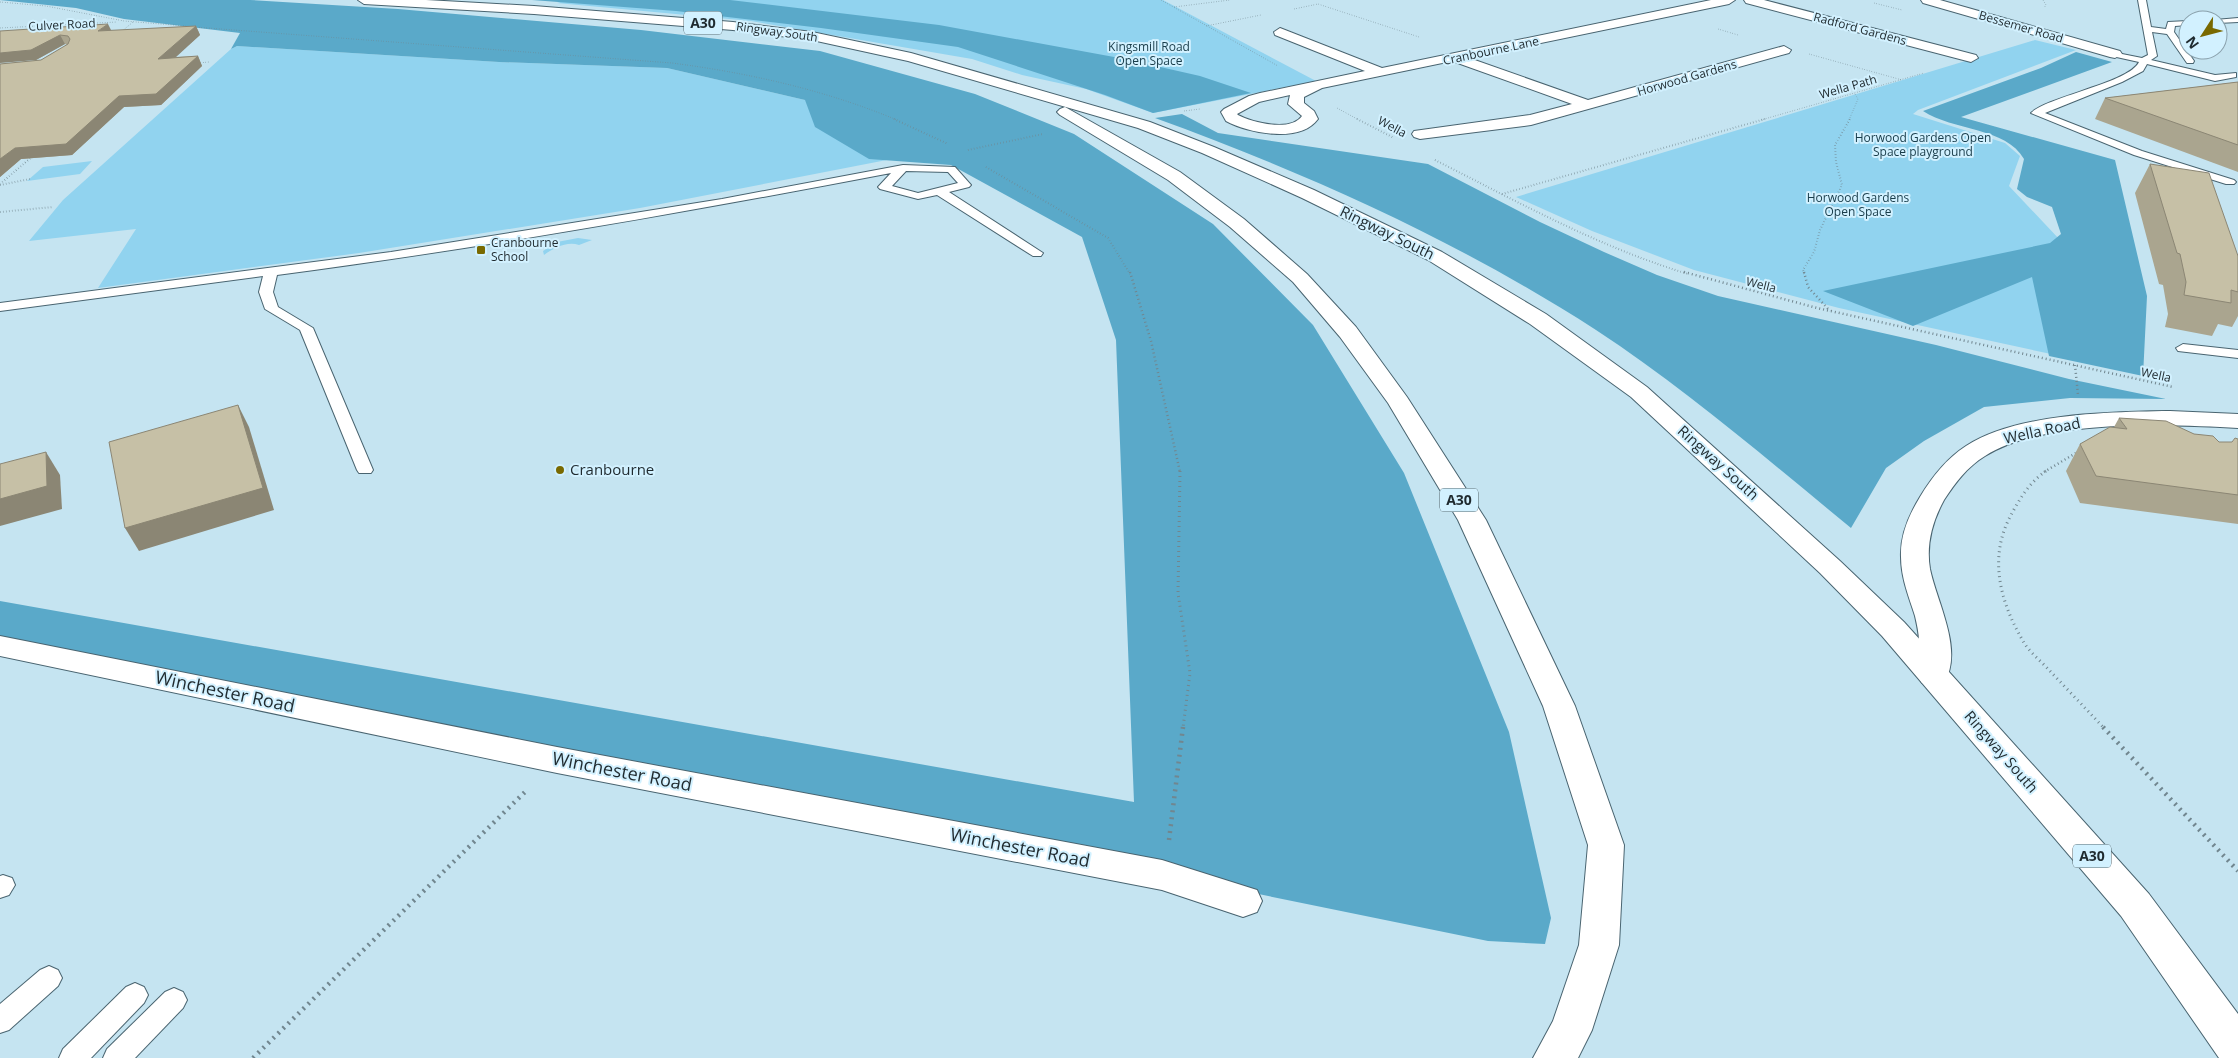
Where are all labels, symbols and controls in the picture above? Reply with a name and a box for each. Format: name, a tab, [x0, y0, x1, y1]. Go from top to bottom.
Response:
street label: Bessemer Road	[1977, 6, 2065, 47]
street label: Radford Gardens	[1812, 8, 1909, 49]
north arrow	[2178, 10, 2228, 60]
road number: A30	[684, 12, 722, 34]
street label: Culver Road	[28, 14, 96, 35]
street label: Ringway South	[735, 17, 819, 46]
street label: Cranbourne Lane	[1441, 32, 1541, 69]
text: N	[2181, 33, 2203, 53]
park label: Kingsmill Road Open Space	[1108, 38, 1190, 69]
street label: Horwood Gardens	[1635, 55, 1739, 100]
street label: Wella Path	[1817, 70, 1879, 103]
street label: Wella	[1375, 112, 1410, 141]
park label: Horwood Gardens Open Space playground	[1855, 129, 1991, 160]
park label: Horwood Gardens Open Space	[1807, 189, 1910, 220]
street label: Ringway South	[1337, 201, 1438, 264]
place label: Cranbourne School	[491, 234, 559, 265]
marker: Cranbourne School	[475, 244, 487, 256]
street label: Wella	[1744, 273, 1778, 296]
street label: Wella	[2139, 363, 2173, 386]
street label: Wella Road	[2002, 412, 2082, 448]
street label: Ringway South	[1674, 420, 1764, 504]
place label: Cranbourne	[570, 459, 654, 479]
marker: Cranbourne	[554, 464, 566, 476]
road number: A30	[1440, 488, 1478, 512]
street label: Winchester Road	[153, 665, 297, 718]
street label: Ringway South	[1960, 706, 2043, 797]
street label: Winchester Road	[550, 746, 694, 796]
street label: Winchester Road	[948, 822, 1092, 872]
road number: A30	[2073, 844, 2111, 868]

